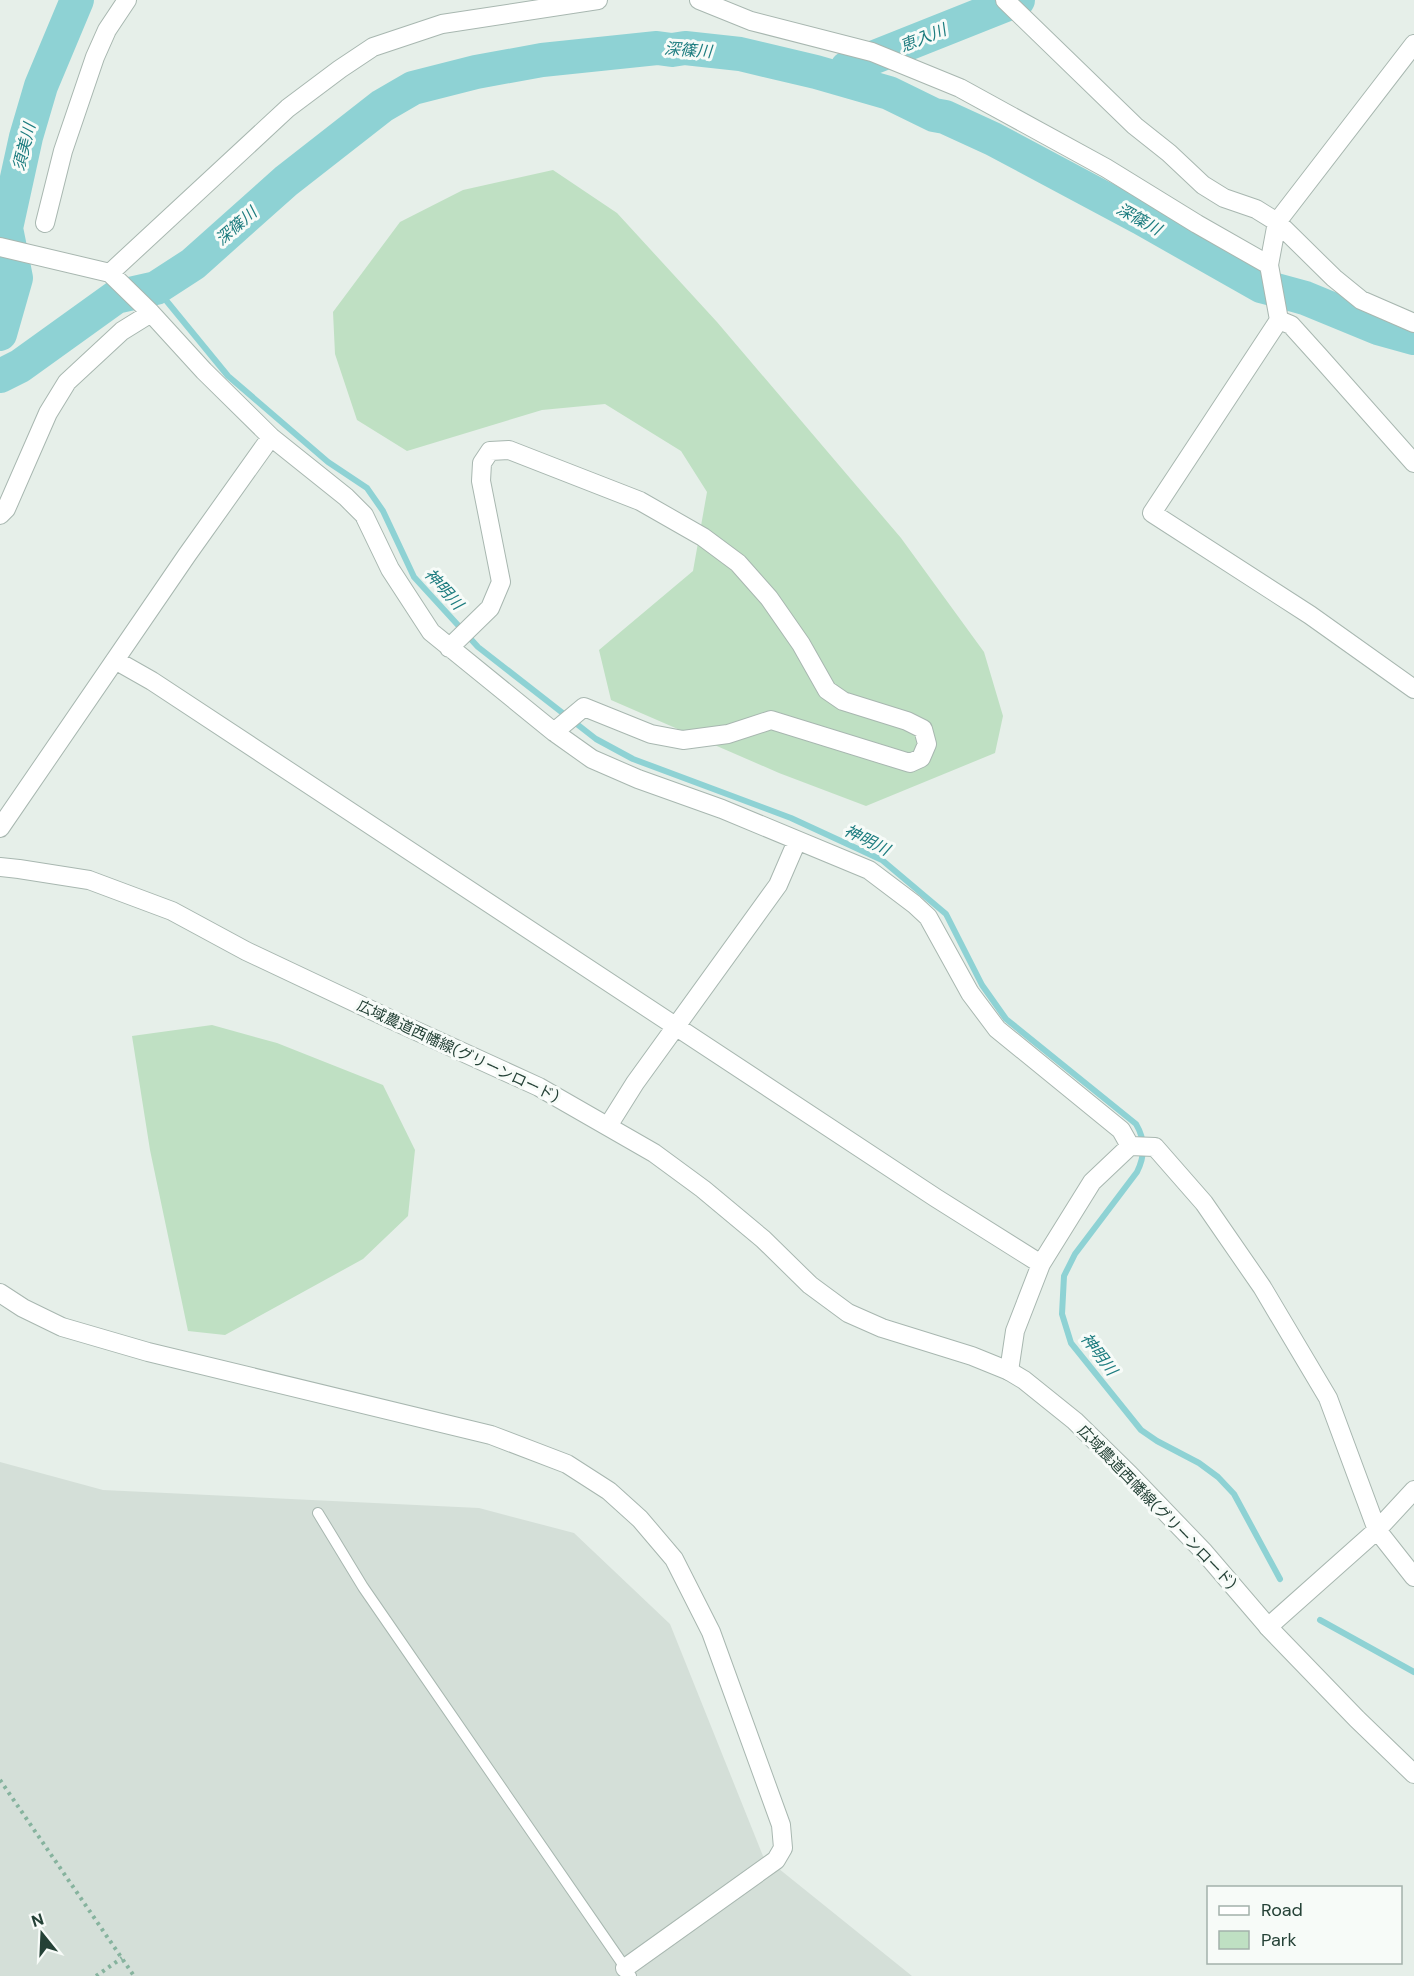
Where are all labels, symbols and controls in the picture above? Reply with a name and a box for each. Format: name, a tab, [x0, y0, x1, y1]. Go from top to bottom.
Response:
water label: 恵入川	[897, 19, 951, 57]
water label: 深篠川	[663, 38, 715, 62]
water label: 須美川	[8, 119, 40, 173]
water label: 深篠川	[1113, 198, 1167, 241]
water label: 深篠川	[211, 201, 263, 250]
water label: 神明川	[420, 564, 469, 615]
water label: 神明川	[841, 820, 895, 861]
street label: 広域農道西幡線(グリーンロード)	[354, 995, 562, 1107]
water label: 神明川	[1076, 1329, 1123, 1381]
street label: 広域農道西幡線(グリーンロード)	[1073, 1421, 1241, 1593]
legend	[1207, 1886, 1402, 1964]
text: Road	[1261, 1898, 1303, 1922]
north arrow	[12, 1904, 72, 1964]
text: N	[29, 1908, 46, 1932]
text: Park	[1261, 1928, 1297, 1952]

